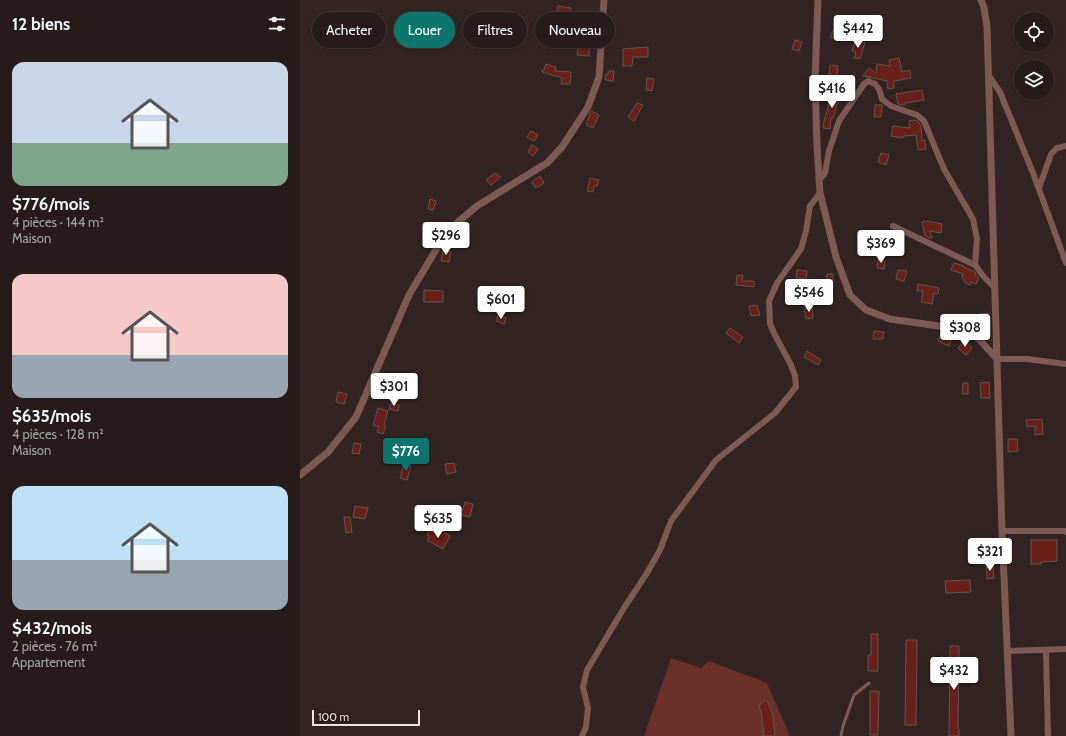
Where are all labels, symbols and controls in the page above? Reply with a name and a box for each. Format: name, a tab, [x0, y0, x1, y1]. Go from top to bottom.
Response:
chip: Acheter	[312, 12, 386, 48]
chip: Louer	[394, 12, 455, 48]
chip: Filtres	[463, 12, 527, 48]
chip: Nouveau	[535, 12, 615, 48]
map controls	[1014, 12, 1054, 100]
button: locate	[1014, 12, 1054, 52]
icon: filters	[266, 13, 288, 35]
text: 12 biens	[12, 14, 70, 34]
pin: $442	[834, 15, 882, 49]
text: $442	[843, 20, 873, 36]
button: layers	[1014, 60, 1054, 100]
pin: $416	[808, 75, 856, 109]
text: $416	[818, 80, 846, 96]
icon: home	[114, 88, 186, 160]
text: $776/mois	[12, 194, 90, 214]
text: 4 pièces · 144 m²	[12, 214, 104, 230]
pin: $296	[422, 222, 470, 256]
text: $296	[431, 227, 461, 243]
text: Maison	[12, 230, 51, 246]
pin: $369	[857, 230, 905, 264]
text: $369	[866, 235, 896, 251]
pin: $546	[785, 279, 833, 313]
text: $546	[794, 284, 824, 300]
pin: $601	[477, 286, 525, 320]
text: $601	[487, 291, 515, 307]
icon: home	[114, 300, 186, 372]
pin: $308	[941, 314, 989, 348]
text: $308	[949, 319, 981, 335]
pin: $301	[370, 373, 418, 407]
text: $301	[380, 378, 408, 394]
text: $635/mois	[12, 406, 91, 426]
text: 4 pièces · 128 m²	[12, 426, 103, 442]
pin: $776	[382, 438, 430, 472]
text: Maison	[12, 442, 51, 458]
text: $776	[392, 443, 420, 459]
pin: $635	[414, 505, 462, 539]
text: $635	[424, 510, 452, 526]
icon: home	[114, 512, 186, 584]
pin: $321	[966, 538, 1014, 572]
text: $321	[977, 543, 1003, 559]
text: $432/mois	[12, 618, 92, 638]
text: 2 pièces · 76 m²	[12, 638, 97, 654]
text: Appartement	[12, 654, 85, 670]
pin: $432	[930, 657, 978, 691]
text: $432	[939, 662, 969, 678]
scale bar	[312, 708, 420, 727]
text: 100 m	[318, 710, 349, 724]

